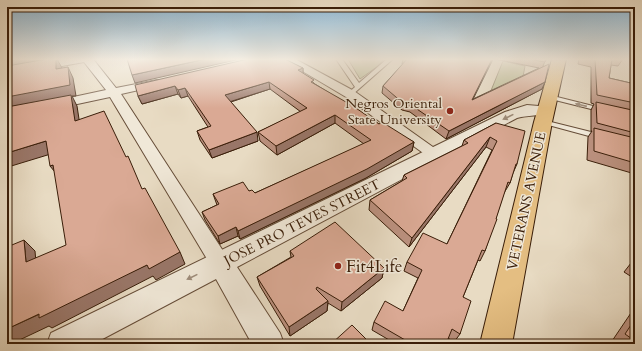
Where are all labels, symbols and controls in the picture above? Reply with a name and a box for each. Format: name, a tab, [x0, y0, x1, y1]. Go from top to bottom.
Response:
place label: Negros Oriental State University	[345, 94, 443, 129]
one-way arrow	[575, 101, 587, 107]
marker: Negros Oriental State University	[445, 106, 455, 116]
one-way arrow	[502, 114, 513, 120]
street label: VETERANS AVENUE	[503, 130, 551, 272]
street label: JOSE PRO TEVES STREET	[219, 175, 384, 271]
place label: Fit4Life	[346, 255, 403, 278]
marker: Fit4Life	[333, 261, 343, 271]
one-way arrow	[186, 274, 198, 280]

